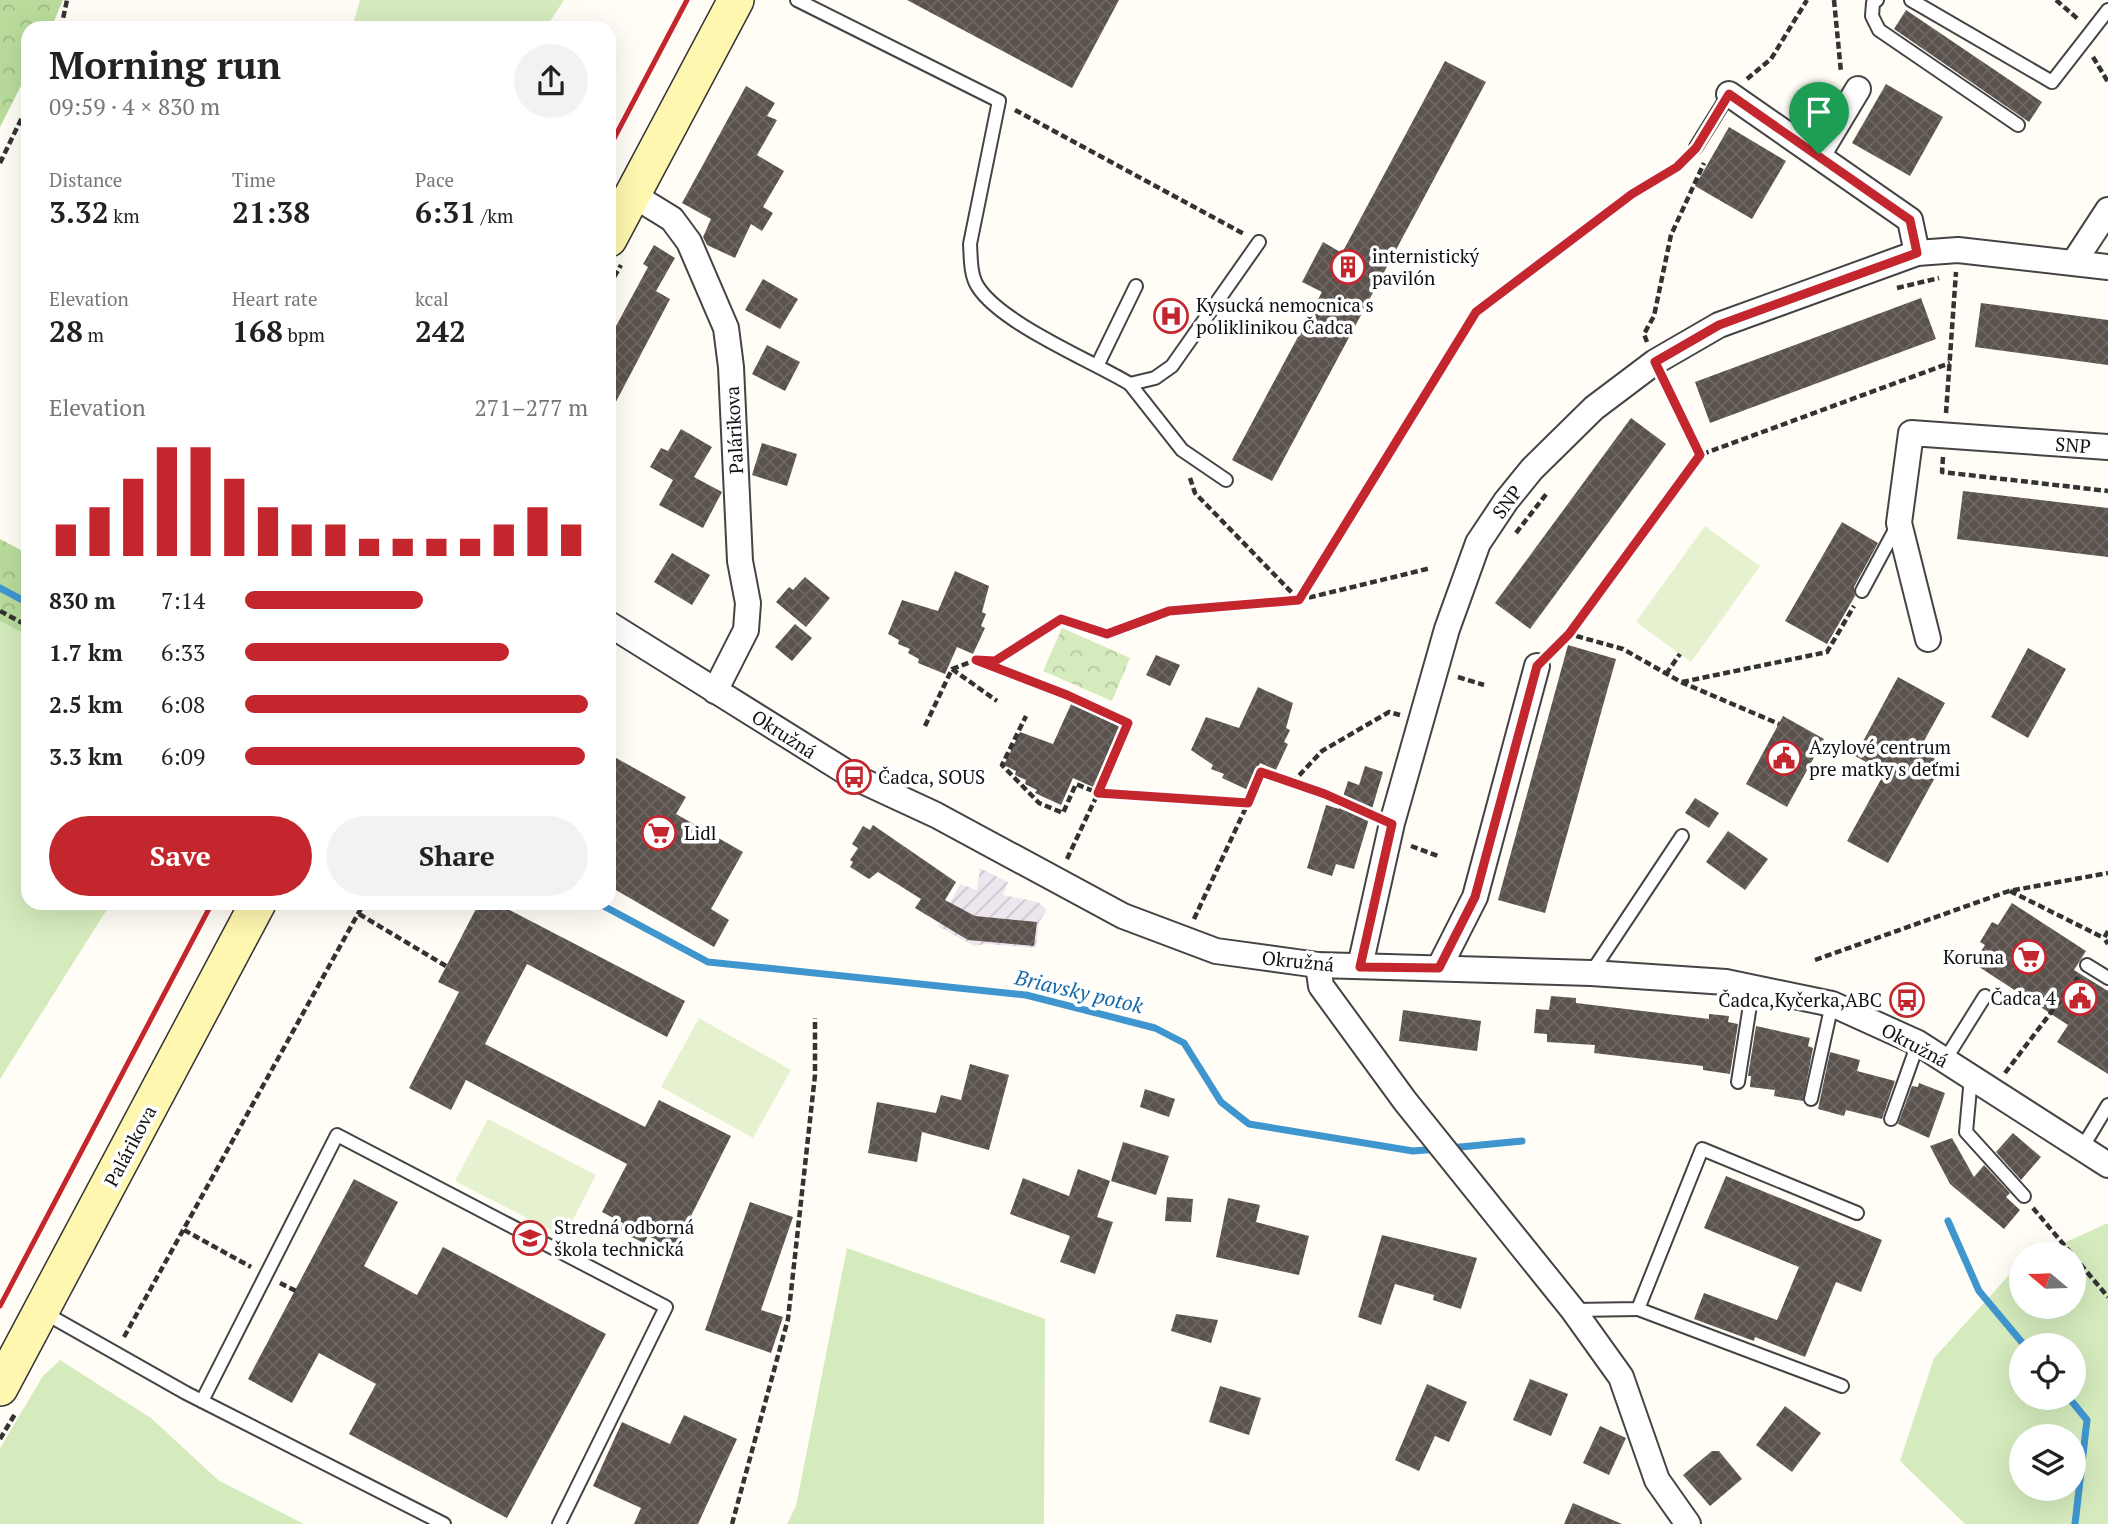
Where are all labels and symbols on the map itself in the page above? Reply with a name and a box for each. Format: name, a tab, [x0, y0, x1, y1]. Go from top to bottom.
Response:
pin	[1789, 82, 1849, 154]
place label: internistický pavilón	[1372, 243, 1480, 290]
building icon: internistický pavilón	[1329, 248, 1367, 286]
place label: Kysucká nemocnica s poliklinikou Čadca	[1196, 292, 1374, 339]
hospital icon: Kysucká nemocnica s poliklinikou Čadca	[1152, 297, 1190, 335]
street label: Palárikova	[719, 385, 748, 475]
street label: SNP	[2054, 431, 2092, 458]
street label: SNP	[1486, 480, 1527, 523]
street label: Okružná	[747, 703, 822, 764]
place label: Azylové centrum pre matky s deťmi	[1809, 734, 1960, 781]
public building icon: Azylové centrum pre matky s deťmi	[1765, 739, 1803, 777]
bus stop icon: Čadca, SOUS	[835, 758, 873, 796]
place label: Čadca, SOUS	[878, 764, 985, 789]
supermarket icon: Lidl	[640, 814, 678, 852]
place label: Lidl	[684, 820, 716, 845]
supermarket icon: Koruna	[2010, 938, 2048, 976]
street label: Okružná	[1261, 944, 1336, 977]
place label: Koruna	[1943, 944, 2004, 969]
water label: Briavsky potok	[1011, 962, 1147, 1020]
public building icon: Čadca 4	[2061, 979, 2099, 1017]
bus stop icon: Čadca,Kyčerka,ABC	[1888, 981, 1926, 1019]
place label: Čadca 4	[1990, 985, 2057, 1010]
place label: Čadca,Kyčerka,ABC	[1718, 987, 1882, 1012]
street label: Okružná	[1877, 1017, 1953, 1073]
street label: Palárikova	[98, 1101, 161, 1191]
place label: Stredná odborná škola technická	[554, 1214, 695, 1261]
school or university icon: Stredná odborná škola technická	[511, 1219, 549, 1257]
north arrow	[2009, 1242, 2086, 1320]

